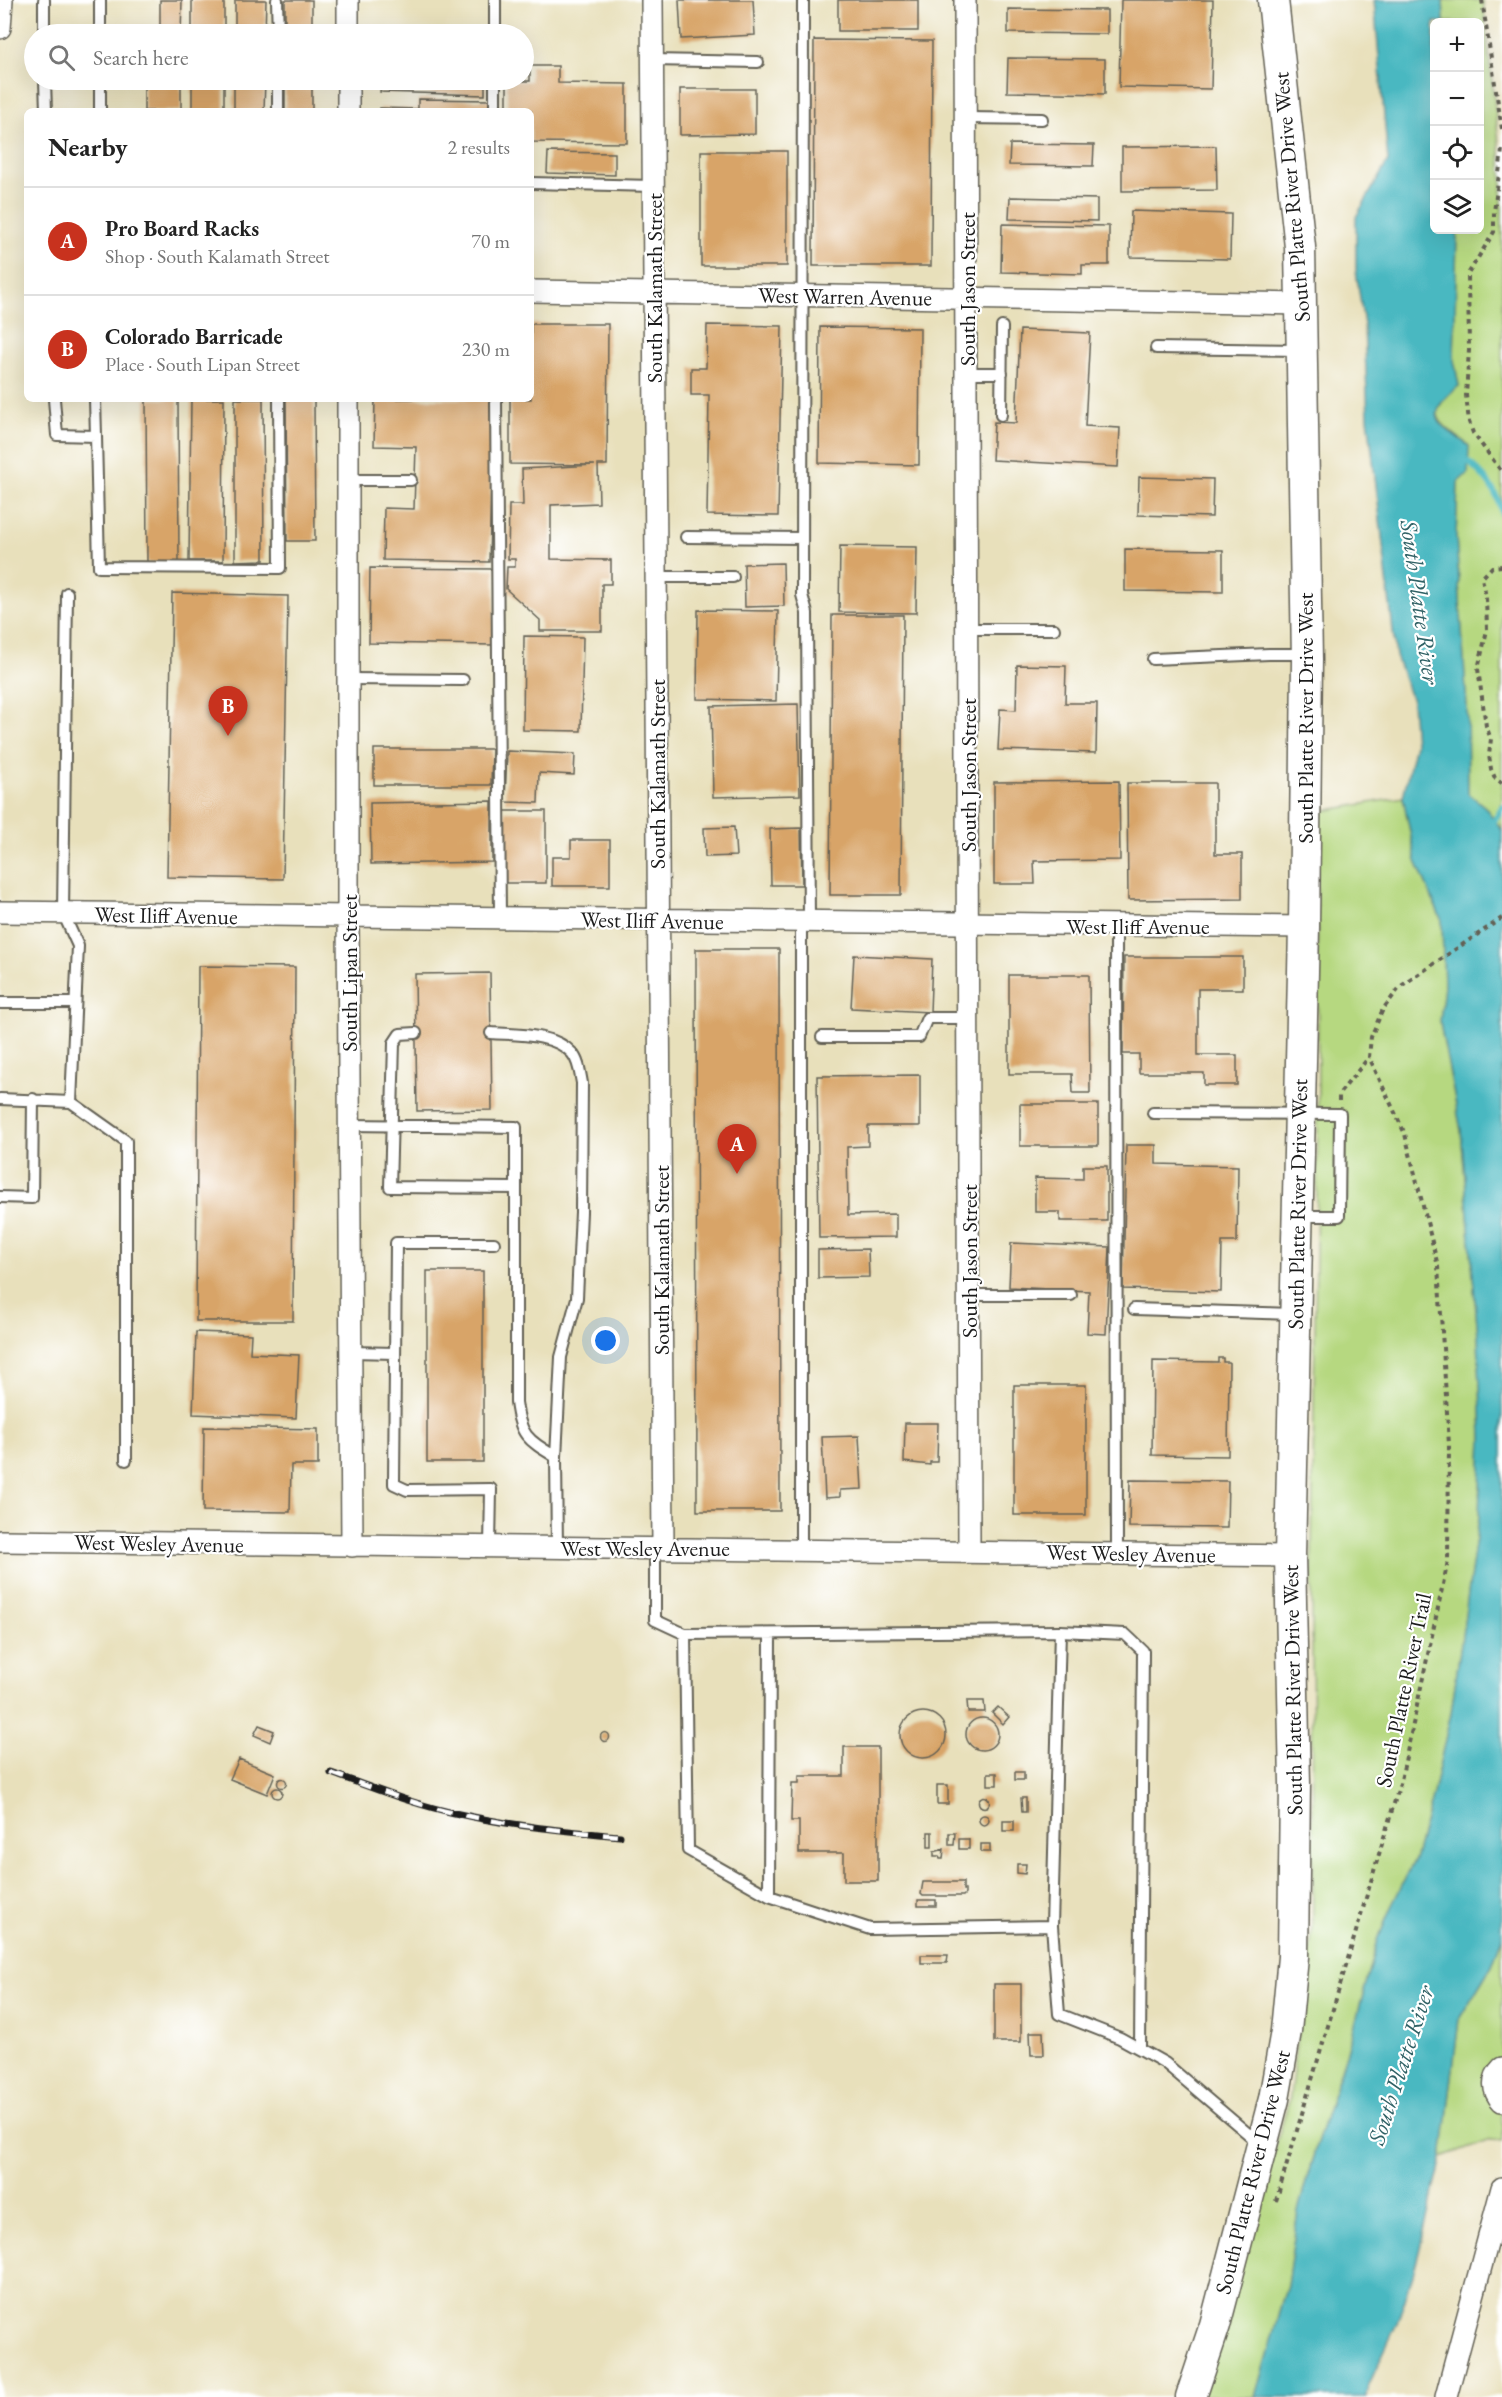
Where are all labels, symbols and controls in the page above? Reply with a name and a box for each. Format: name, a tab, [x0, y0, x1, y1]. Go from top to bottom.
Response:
map controls	[1430, 18, 1484, 234]
button: +	[1430, 18, 1484, 72]
search box	[24, 24, 534, 90]
icon: search	[45, 41, 78, 74]
text: Search here	[93, 43, 188, 72]
street label: South Platte River Drive West	[1266, 71, 1317, 323]
button: −	[1430, 72, 1484, 126]
button: locate	[1430, 126, 1484, 180]
text: Nearby	[48, 130, 128, 164]
text: 2 results	[447, 134, 510, 160]
button: layers	[1430, 180, 1484, 234]
street label: South Kalamath Street	[640, 193, 669, 383]
street label: South Jason Street	[953, 212, 982, 366]
text: Pro Board Racks	[105, 214, 259, 243]
text: A	[60, 228, 75, 254]
text: 70 m	[471, 228, 510, 254]
text: Shop · South Kalamath Street	[105, 243, 330, 269]
street label: West Warren Avenue	[758, 280, 933, 313]
text: Colorado Barricade	[105, 322, 283, 351]
text: B	[61, 336, 74, 362]
text: 230 m	[462, 336, 510, 362]
text: Place · South Lipan Street	[105, 351, 300, 377]
water label: South Platte River	[1393, 517, 1448, 688]
street label: South Platte River Drive West	[1291, 593, 1320, 843]
street label: South Kalamath Street	[643, 679, 672, 869]
pin: B	[208, 686, 248, 736]
street label: South Jason Street	[954, 698, 983, 852]
street label: South Lipan Street	[335, 894, 364, 1052]
street label: West Iliff Avenue	[94, 900, 238, 931]
street label: West Iliff Avenue	[580, 905, 724, 936]
street label: West Iliff Avenue	[1066, 912, 1210, 941]
street label: South Platte River Drive West	[1281, 1078, 1314, 1330]
pin: A	[718, 1124, 756, 1174]
street label: South Kalamath Street	[647, 1165, 676, 1355]
street label: South Jason Street	[955, 1184, 984, 1338]
your location	[591, 1326, 620, 1355]
street label: West Wesley Avenue	[74, 1528, 244, 1559]
street label: West Wesley Avenue	[560, 1534, 730, 1563]
street label: West Wesley Avenue	[1046, 1538, 1216, 1569]
street label: South Platte River Drive West	[1276, 1564, 1309, 1816]
street label: South Platte River Trail	[1369, 1590, 1438, 1790]
water label: South Platte River	[1360, 1980, 1441, 2149]
street label: South Platte River Drive West	[1208, 2047, 1297, 2297]

